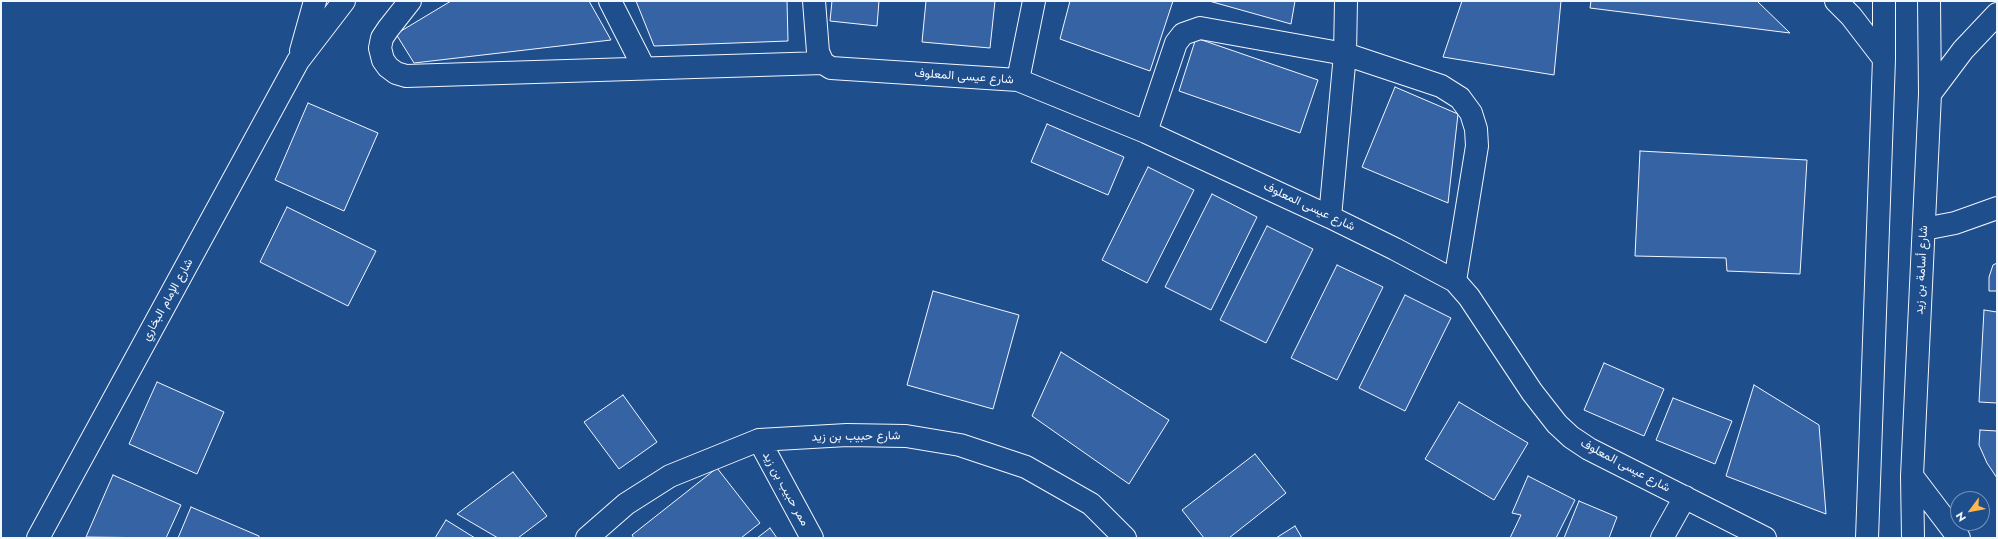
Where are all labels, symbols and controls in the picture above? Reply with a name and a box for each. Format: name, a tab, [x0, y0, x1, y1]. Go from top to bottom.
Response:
street label: شارع عيسى المعلوف	[914, 66, 1014, 88]
street label: شارع عيسى المعلوف	[1261, 179, 1357, 235]
street label: شارع أسامة بن زيد	[1912, 225, 1932, 315]
street label: شارع الإمام البخاري	[139, 256, 197, 344]
street label: شارع حبيب بن زيد	[811, 429, 901, 445]
street label: شارع عيسى المعلوف	[1578, 436, 1672, 496]
street label: ممر حبيب بن زيد	[759, 449, 811, 529]
north arrow	[1950, 491, 1990, 531]
text: N	[1952, 509, 1970, 525]

